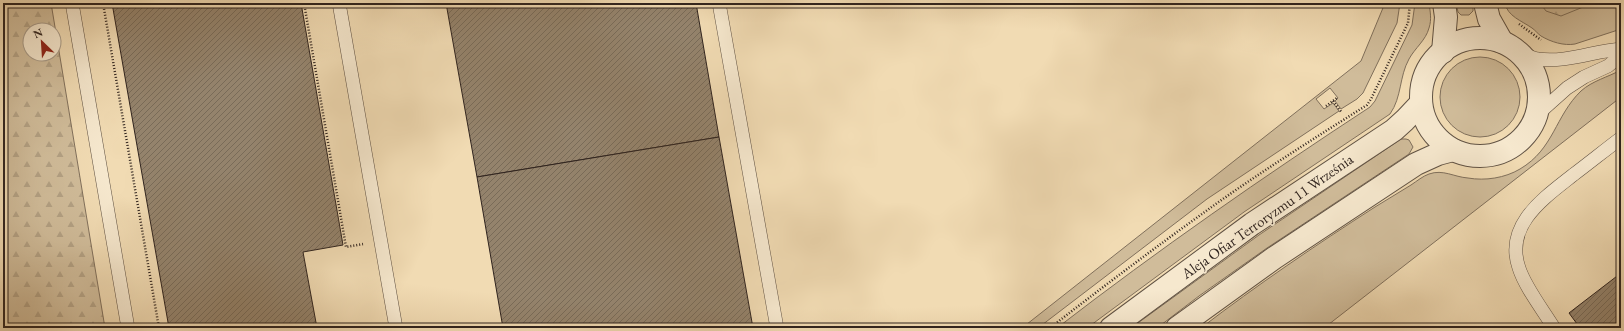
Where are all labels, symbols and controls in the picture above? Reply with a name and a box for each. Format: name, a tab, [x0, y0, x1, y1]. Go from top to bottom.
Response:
north arrow	[22, 22, 62, 62]
text: N	[31, 25, 45, 41]
street label: Aleja Ofiar Terroryzmu 11 Września	[1176, 149, 1357, 283]

